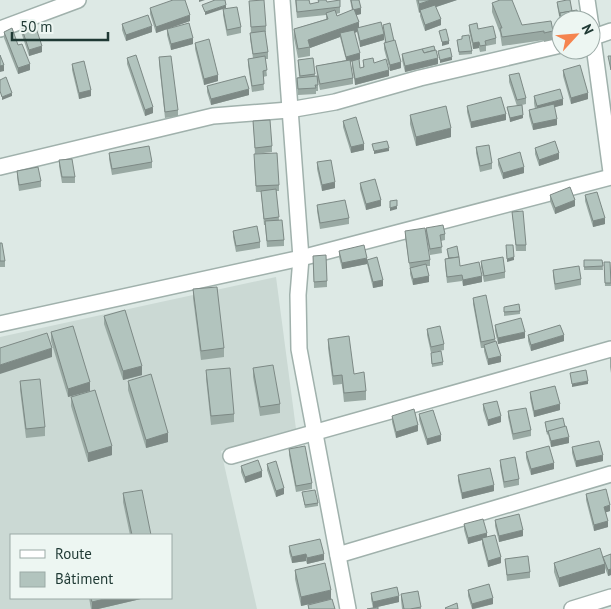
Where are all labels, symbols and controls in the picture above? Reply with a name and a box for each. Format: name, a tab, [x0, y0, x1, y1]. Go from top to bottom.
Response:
scale bar	[12, 10, 109, 42]
north arrow	[551, 10, 601, 60]
text: 50 m	[20, 17, 53, 36]
text: N	[578, 21, 598, 37]
legend	[10, 534, 172, 599]
text: Route	[55, 544, 92, 563]
text: Bâtiment	[55, 569, 113, 588]

